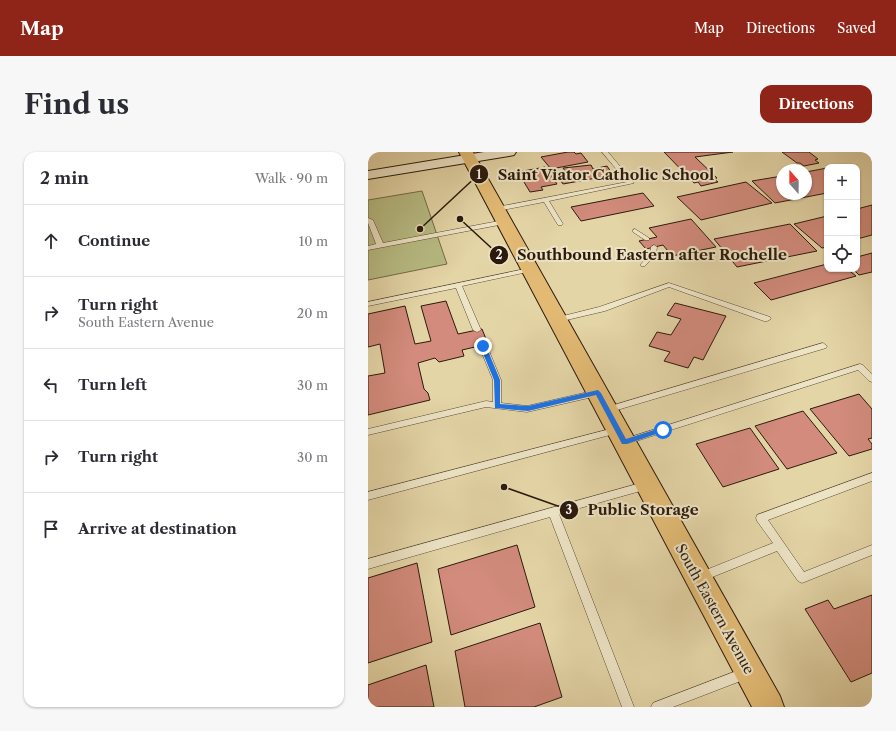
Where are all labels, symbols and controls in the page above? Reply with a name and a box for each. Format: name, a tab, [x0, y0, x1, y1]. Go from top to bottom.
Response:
text: Map	[20, 17, 64, 40]
text: Map	[694, 19, 724, 37]
text: Directions	[746, 19, 815, 37]
text: Saved	[837, 19, 876, 37]
button: Directions	[760, 85, 872, 123]
text: Find us	[24, 87, 129, 121]
callout: Saint Viator Catholic School	[469, 161, 722, 188]
north arrow	[776, 164, 812, 200]
map controls	[824, 164, 860, 272]
button: +	[824, 164, 860, 200]
text: Saint Viator Catholic School	[498, 165, 714, 184]
text: 1	[476, 167, 482, 182]
text: 2 min	[40, 168, 89, 188]
text: Walk · 90 m	[255, 170, 328, 186]
button: −	[824, 200, 860, 236]
icon: ahead	[40, 230, 62, 252]
text: Continue	[78, 231, 150, 250]
text: 10 m	[299, 233, 328, 249]
button: locate	[824, 236, 860, 272]
callout: Southbound Eastern after Rochelle	[489, 242, 795, 269]
text: Southbound Eastern after Rochelle	[517, 245, 787, 264]
text: 2	[495, 247, 503, 262]
text: Turn right	[78, 295, 158, 314]
icon: right	[40, 302, 62, 324]
text: 20 m	[297, 305, 328, 321]
text: South Eastern Avenue	[78, 314, 214, 330]
route end	[474, 337, 492, 355]
icon: left	[40, 374, 62, 396]
text: Turn left	[78, 375, 147, 394]
text: 30 m	[297, 377, 328, 393]
route start	[654, 421, 672, 439]
icon: right	[40, 446, 62, 468]
text: Turn right	[78, 447, 158, 466]
text: 30 m	[297, 449, 328, 465]
callout: Public Storage	[559, 496, 707, 523]
text: Public Storage	[587, 500, 699, 519]
text: 3	[566, 502, 573, 517]
icon: arrive	[40, 518, 62, 540]
text: Arrive at destination	[78, 519, 237, 538]
street label: South Eastern Avenue	[672, 541, 758, 678]

